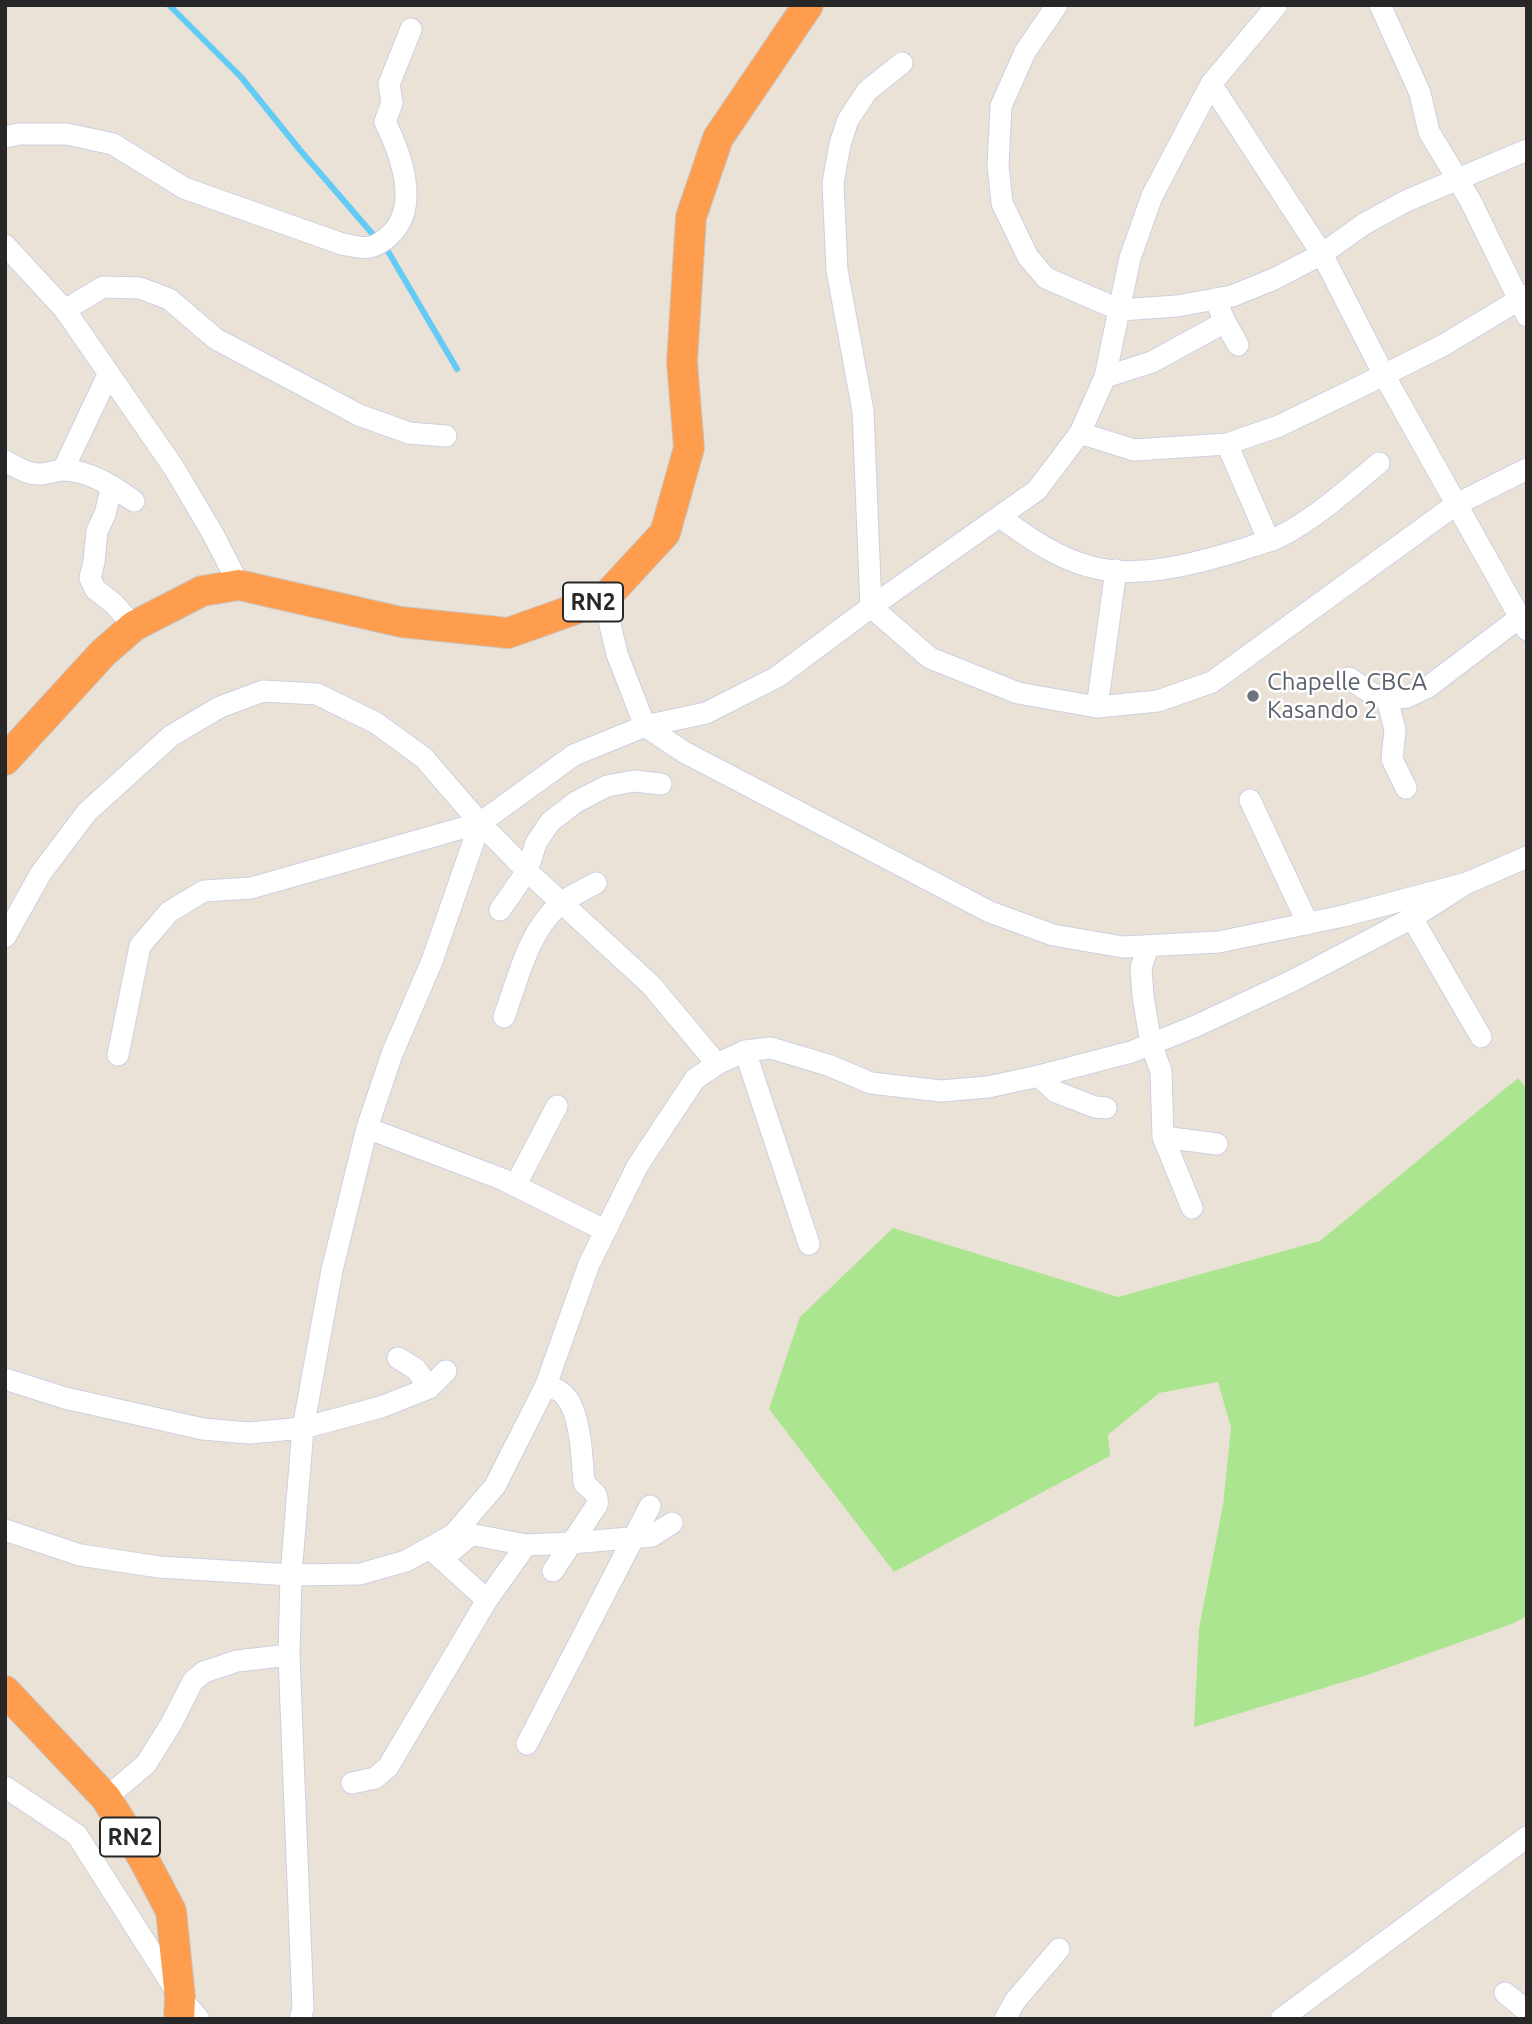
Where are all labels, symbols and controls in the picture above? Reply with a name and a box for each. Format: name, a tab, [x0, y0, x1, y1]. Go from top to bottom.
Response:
road number: RN2	[563, 582, 623, 622]
place label: Chapelle CBCA Kasando 2	[1267, 668, 1427, 724]
marker: Chapelle CBCA Kasando 2	[1245, 688, 1261, 704]
road number: RN2	[100, 1818, 160, 1856]

